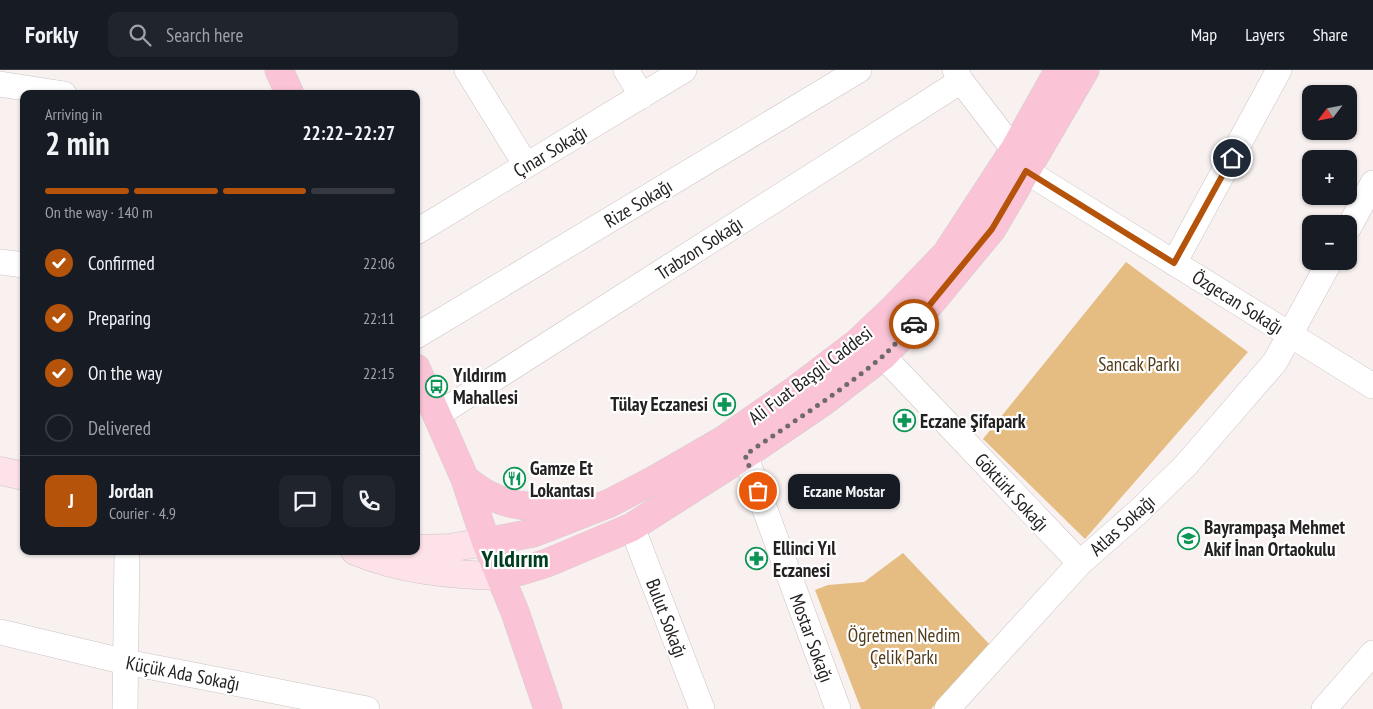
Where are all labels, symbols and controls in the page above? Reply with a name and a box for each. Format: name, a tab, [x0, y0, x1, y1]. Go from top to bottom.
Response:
search box	[108, 12, 458, 57]
text: Forkly	[25, 19, 78, 50]
icon: search	[126, 21, 154, 49]
text: Search here	[166, 23, 243, 47]
text: Map	[1191, 23, 1217, 46]
text: Layers	[1245, 23, 1285, 46]
text: Share	[1313, 23, 1348, 46]
north arrow	[1302, 85, 1358, 140]
map controls	[1302, 85, 1357, 270]
text: Arriving in	[45, 104, 102, 124]
street label: Çınar Sokağı	[509, 120, 591, 182]
text: 22:22–22:27	[302, 121, 395, 145]
text: 2 min	[45, 122, 110, 164]
pin	[1211, 137, 1253, 179]
icon: home	[1218, 144, 1246, 172]
button: +	[1302, 150, 1357, 205]
street label: Rize Sokağı	[600, 173, 676, 233]
text: On the way · 140 m	[45, 202, 153, 222]
street label: Trabzon Sokağı	[651, 211, 747, 285]
button: −	[1302, 215, 1357, 270]
icon: check	[45, 249, 73, 277]
text: Confirmed	[88, 251, 155, 275]
text: 22:06	[363, 253, 395, 273]
street label: Özgecan Sokağı	[1188, 265, 1288, 339]
courier	[889, 299, 939, 349]
icon: check	[45, 304, 73, 332]
text: Preparing	[88, 306, 151, 330]
text: 22:11	[363, 308, 395, 328]
icon: car	[900, 310, 928, 338]
street label: Ali Fuat Başgil Caddesi	[743, 321, 877, 429]
park label: Sancak Parkı	[1098, 352, 1180, 376]
icon: check	[45, 359, 73, 387]
text: On the way	[88, 361, 162, 385]
text: 22:15	[363, 363, 395, 383]
place label: Yıldırım Mahallesi	[452, 363, 518, 409]
bus stop icon: Yıldırım Mahallesi	[425, 374, 449, 398]
place label: Tülay Eczanesi	[610, 392, 708, 416]
pharmacy icon: Tülay Eczanesi	[712, 392, 736, 416]
pharmacy icon: Eczane Şifapark	[892, 409, 916, 433]
place label: Eczane Şifapark	[920, 409, 1026, 433]
text: Delivered	[88, 416, 151, 440]
street label: Göktürk Sokağı	[970, 448, 1054, 536]
place label: Gamze Et Lokantası	[530, 456, 595, 502]
restaurant icon: Gamze Et Lokantası	[502, 467, 526, 491]
pin	[737, 470, 779, 512]
callout: Eczane Mostar	[788, 474, 900, 508]
button: chat	[279, 475, 331, 527]
button: phone	[343, 475, 395, 527]
icon: bag	[744, 477, 772, 505]
text: Jordan	[109, 479, 153, 503]
text: Eczane Mostar	[803, 481, 885, 501]
text: J	[68, 489, 74, 513]
street label: Atlas Sokağı	[1084, 489, 1160, 561]
text: Courier · 4.9	[109, 503, 176, 523]
place label: Bayrampaşa Mehmet Akif İnan Ortaokulu	[1203, 515, 1346, 561]
school or university icon: Bayrampaşa Mehmet Akif İnan Ortaokulu	[1176, 526, 1200, 550]
place label: Ellinci Yıl Eczanesi	[773, 536, 836, 582]
district label: Yıldırım	[480, 543, 549, 574]
pharmacy icon: Ellinci Yıl Eczanesi	[745, 547, 769, 571]
street label: Bulut Sokağı	[641, 575, 693, 661]
street label: Mostar Sokağı	[785, 590, 839, 686]
park label: Öğretmen Nedim Çelik Parkı	[848, 623, 960, 669]
street label: Küçük Ada Sokağı	[124, 650, 242, 696]

